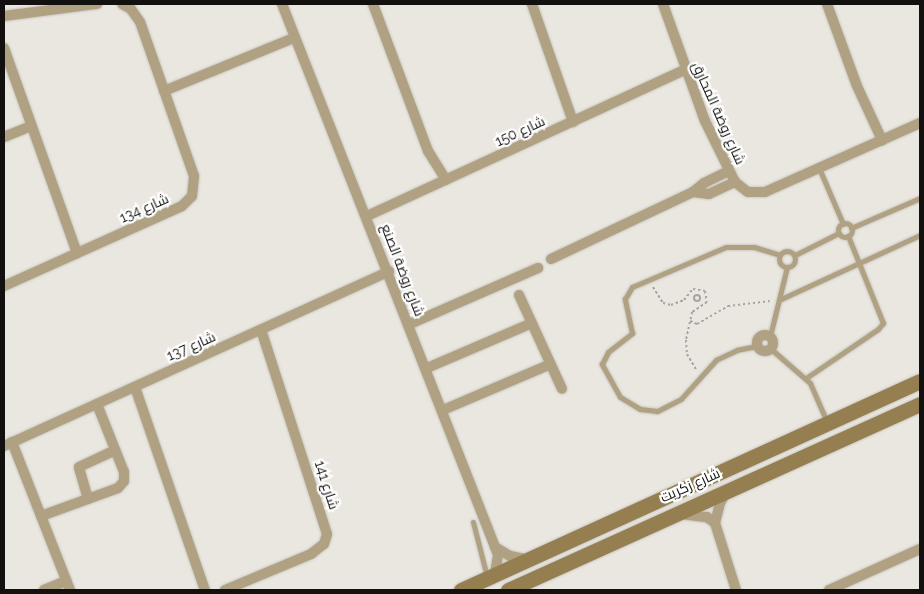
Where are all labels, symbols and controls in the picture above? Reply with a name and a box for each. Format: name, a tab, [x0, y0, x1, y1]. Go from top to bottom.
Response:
street label: شارع روضة المحارق	[689, 59, 749, 167]
street label: شارع 150	[492, 112, 548, 150]
street label: شارع 134	[117, 190, 171, 226]
street label: شارع روضة الصنع	[378, 221, 428, 319]
street label: شارع 137	[164, 328, 218, 364]
street label: شارع 141	[311, 458, 343, 512]
street label: شارع زكريت	[658, 464, 722, 506]

